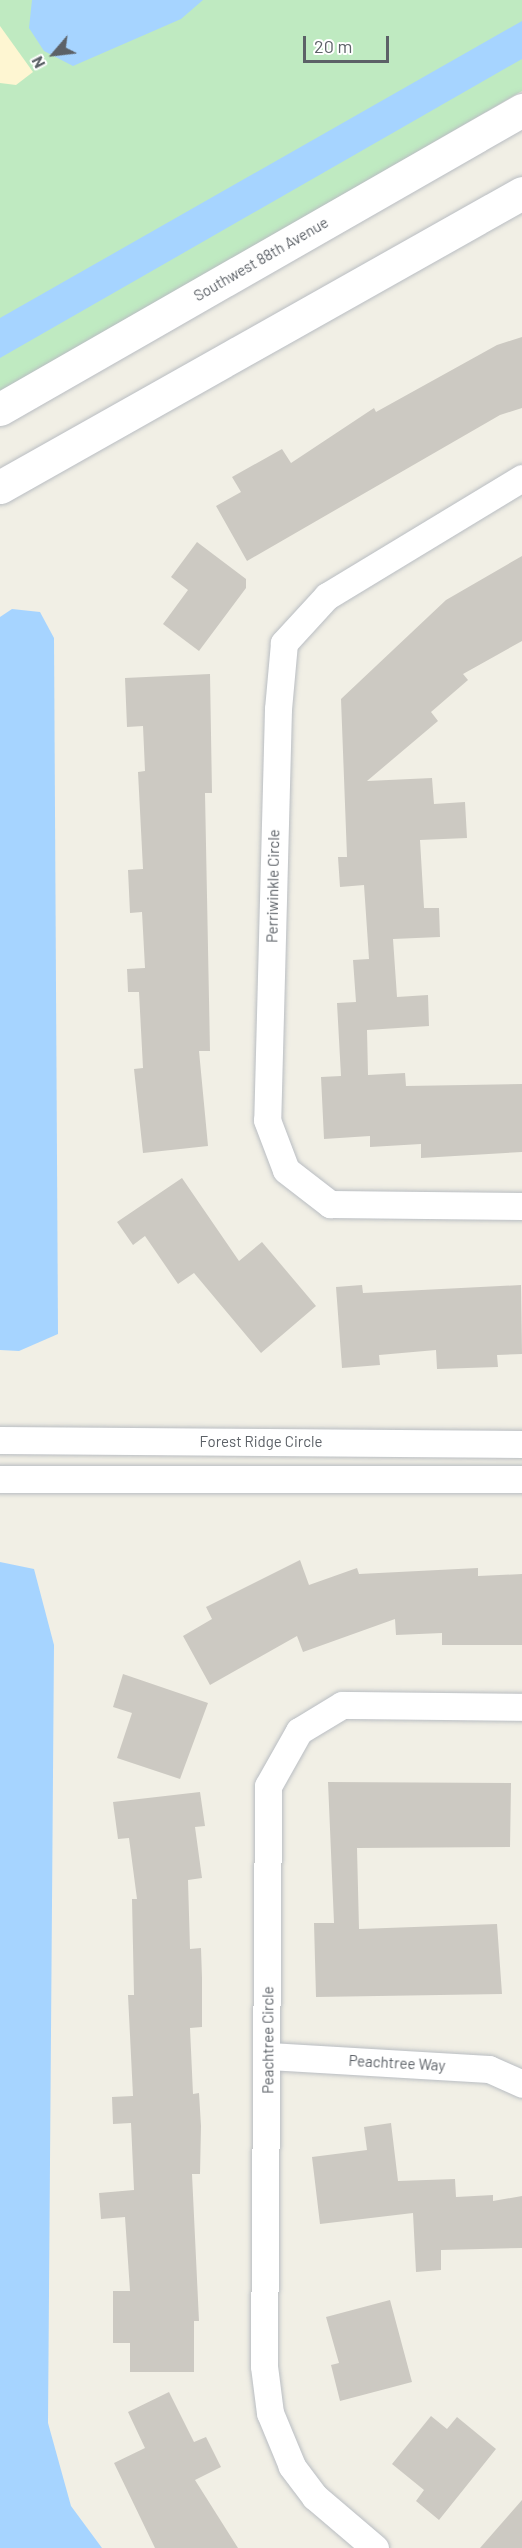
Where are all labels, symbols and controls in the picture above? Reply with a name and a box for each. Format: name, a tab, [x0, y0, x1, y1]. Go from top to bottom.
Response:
north arrow	[24, 24, 84, 84]
scale bar	[306, 24, 392, 62]
text: 20 m	[314, 35, 352, 57]
text: N	[27, 54, 49, 72]
street label: Southwest 88th Avenue	[191, 213, 331, 305]
street label: Perriwinkle Circle	[263, 829, 283, 943]
street label: Forest Ridge Circle	[200, 1433, 322, 1451]
street label: Peachtree Circle	[259, 1986, 277, 2094]
street label: Peachtree Way	[348, 2051, 446, 2075]

